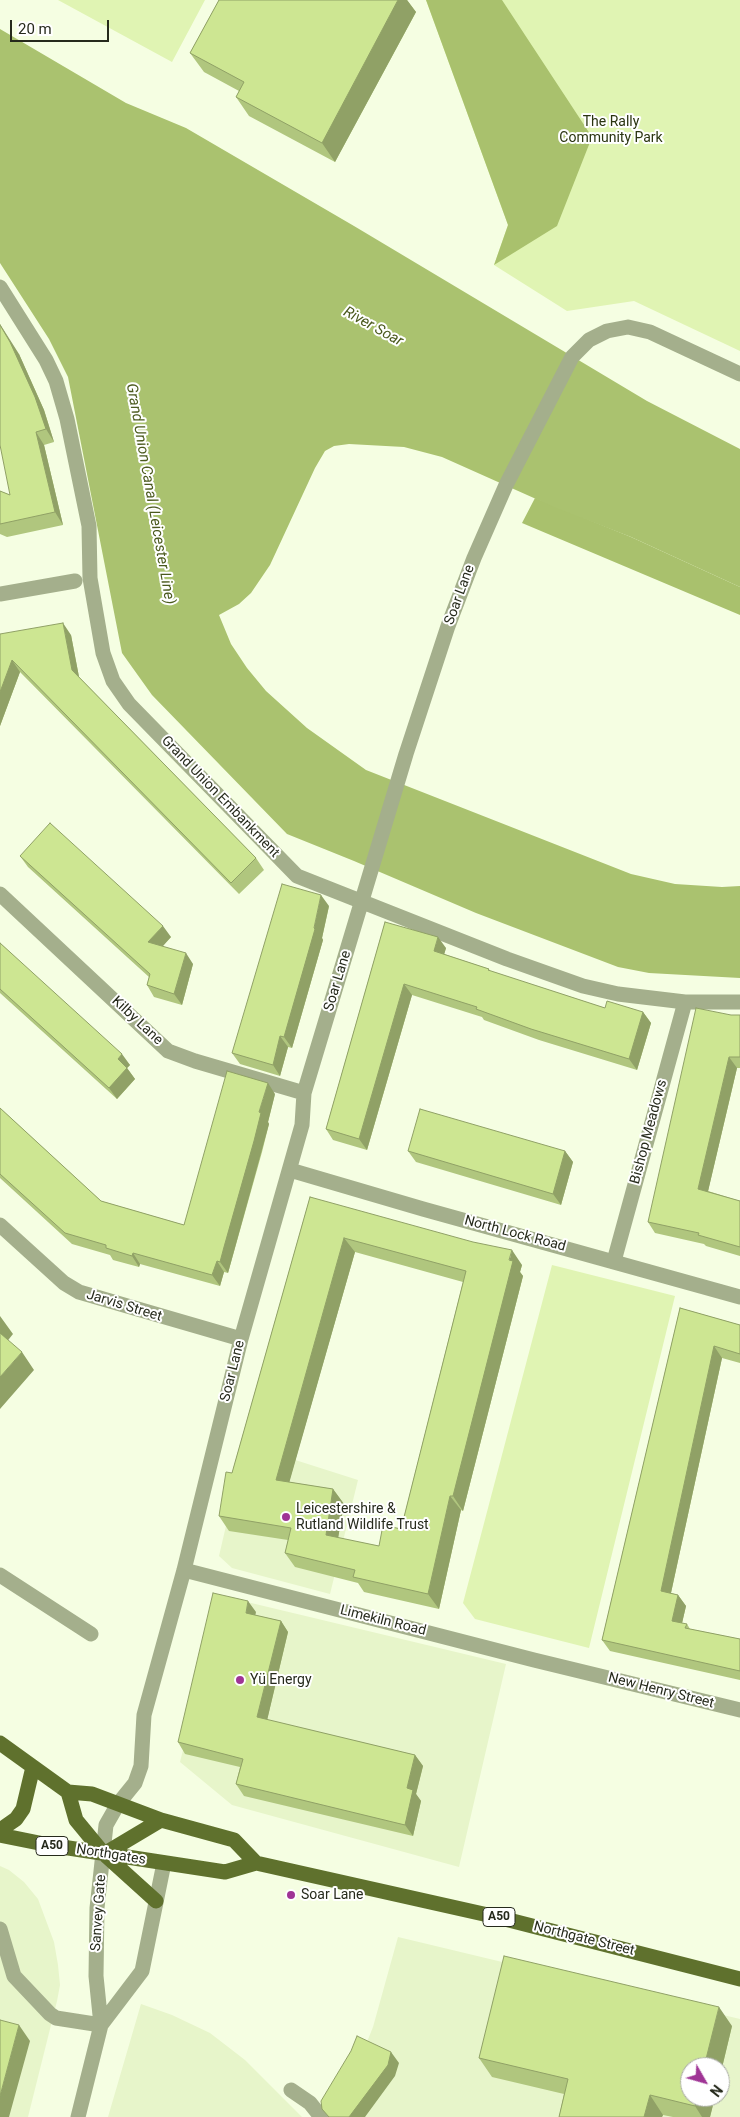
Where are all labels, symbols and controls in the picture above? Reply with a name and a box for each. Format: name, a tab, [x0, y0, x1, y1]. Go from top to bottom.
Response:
scale bar	[12, 10, 111, 42]
text: 20 m	[18, 20, 52, 38]
park label: The Rally Community Park	[559, 114, 663, 146]
water label: River Soar	[340, 303, 406, 351]
water label: Grand Union Canal (Leicester Line)	[122, 382, 178, 606]
street label: Soar Lane	[441, 563, 479, 627]
street label: Grand Union Embankment	[157, 733, 283, 861]
street label: Soar Lane	[321, 949, 355, 1013]
street label: Kilby Lane	[108, 993, 166, 1049]
street label: Bishop Meadows	[627, 1078, 671, 1186]
street label: North Lock Road	[462, 1212, 568, 1256]
street label: Jarvis Street	[84, 1287, 164, 1325]
street label: Soar Lane	[217, 1339, 249, 1403]
place label: Leicestershire & Rutland Wildlife Trust	[296, 1501, 429, 1534]
marker: Leicestershire & Rutland Wildlife Trust	[280, 1511, 292, 1523]
street label: Limekiln Road	[338, 1602, 428, 1640]
street label: New Henry Street	[606, 1670, 716, 1712]
place label: Yü Energy	[250, 1672, 312, 1688]
marker: Yü Energy	[234, 1674, 246, 1686]
road number: A50	[36, 1836, 68, 1855]
street label: Northgates	[75, 1841, 147, 1869]
street label: Sanvey Gate	[88, 1874, 110, 1952]
place label: Soar Lane	[301, 1887, 363, 1903]
marker: Soar Lane	[285, 1889, 297, 1901]
road number: A50	[483, 1908, 515, 1926]
street label: Northgate Street	[532, 1918, 636, 1960]
north arrow	[680, 2057, 730, 2107]
text: N	[707, 2082, 725, 2099]

